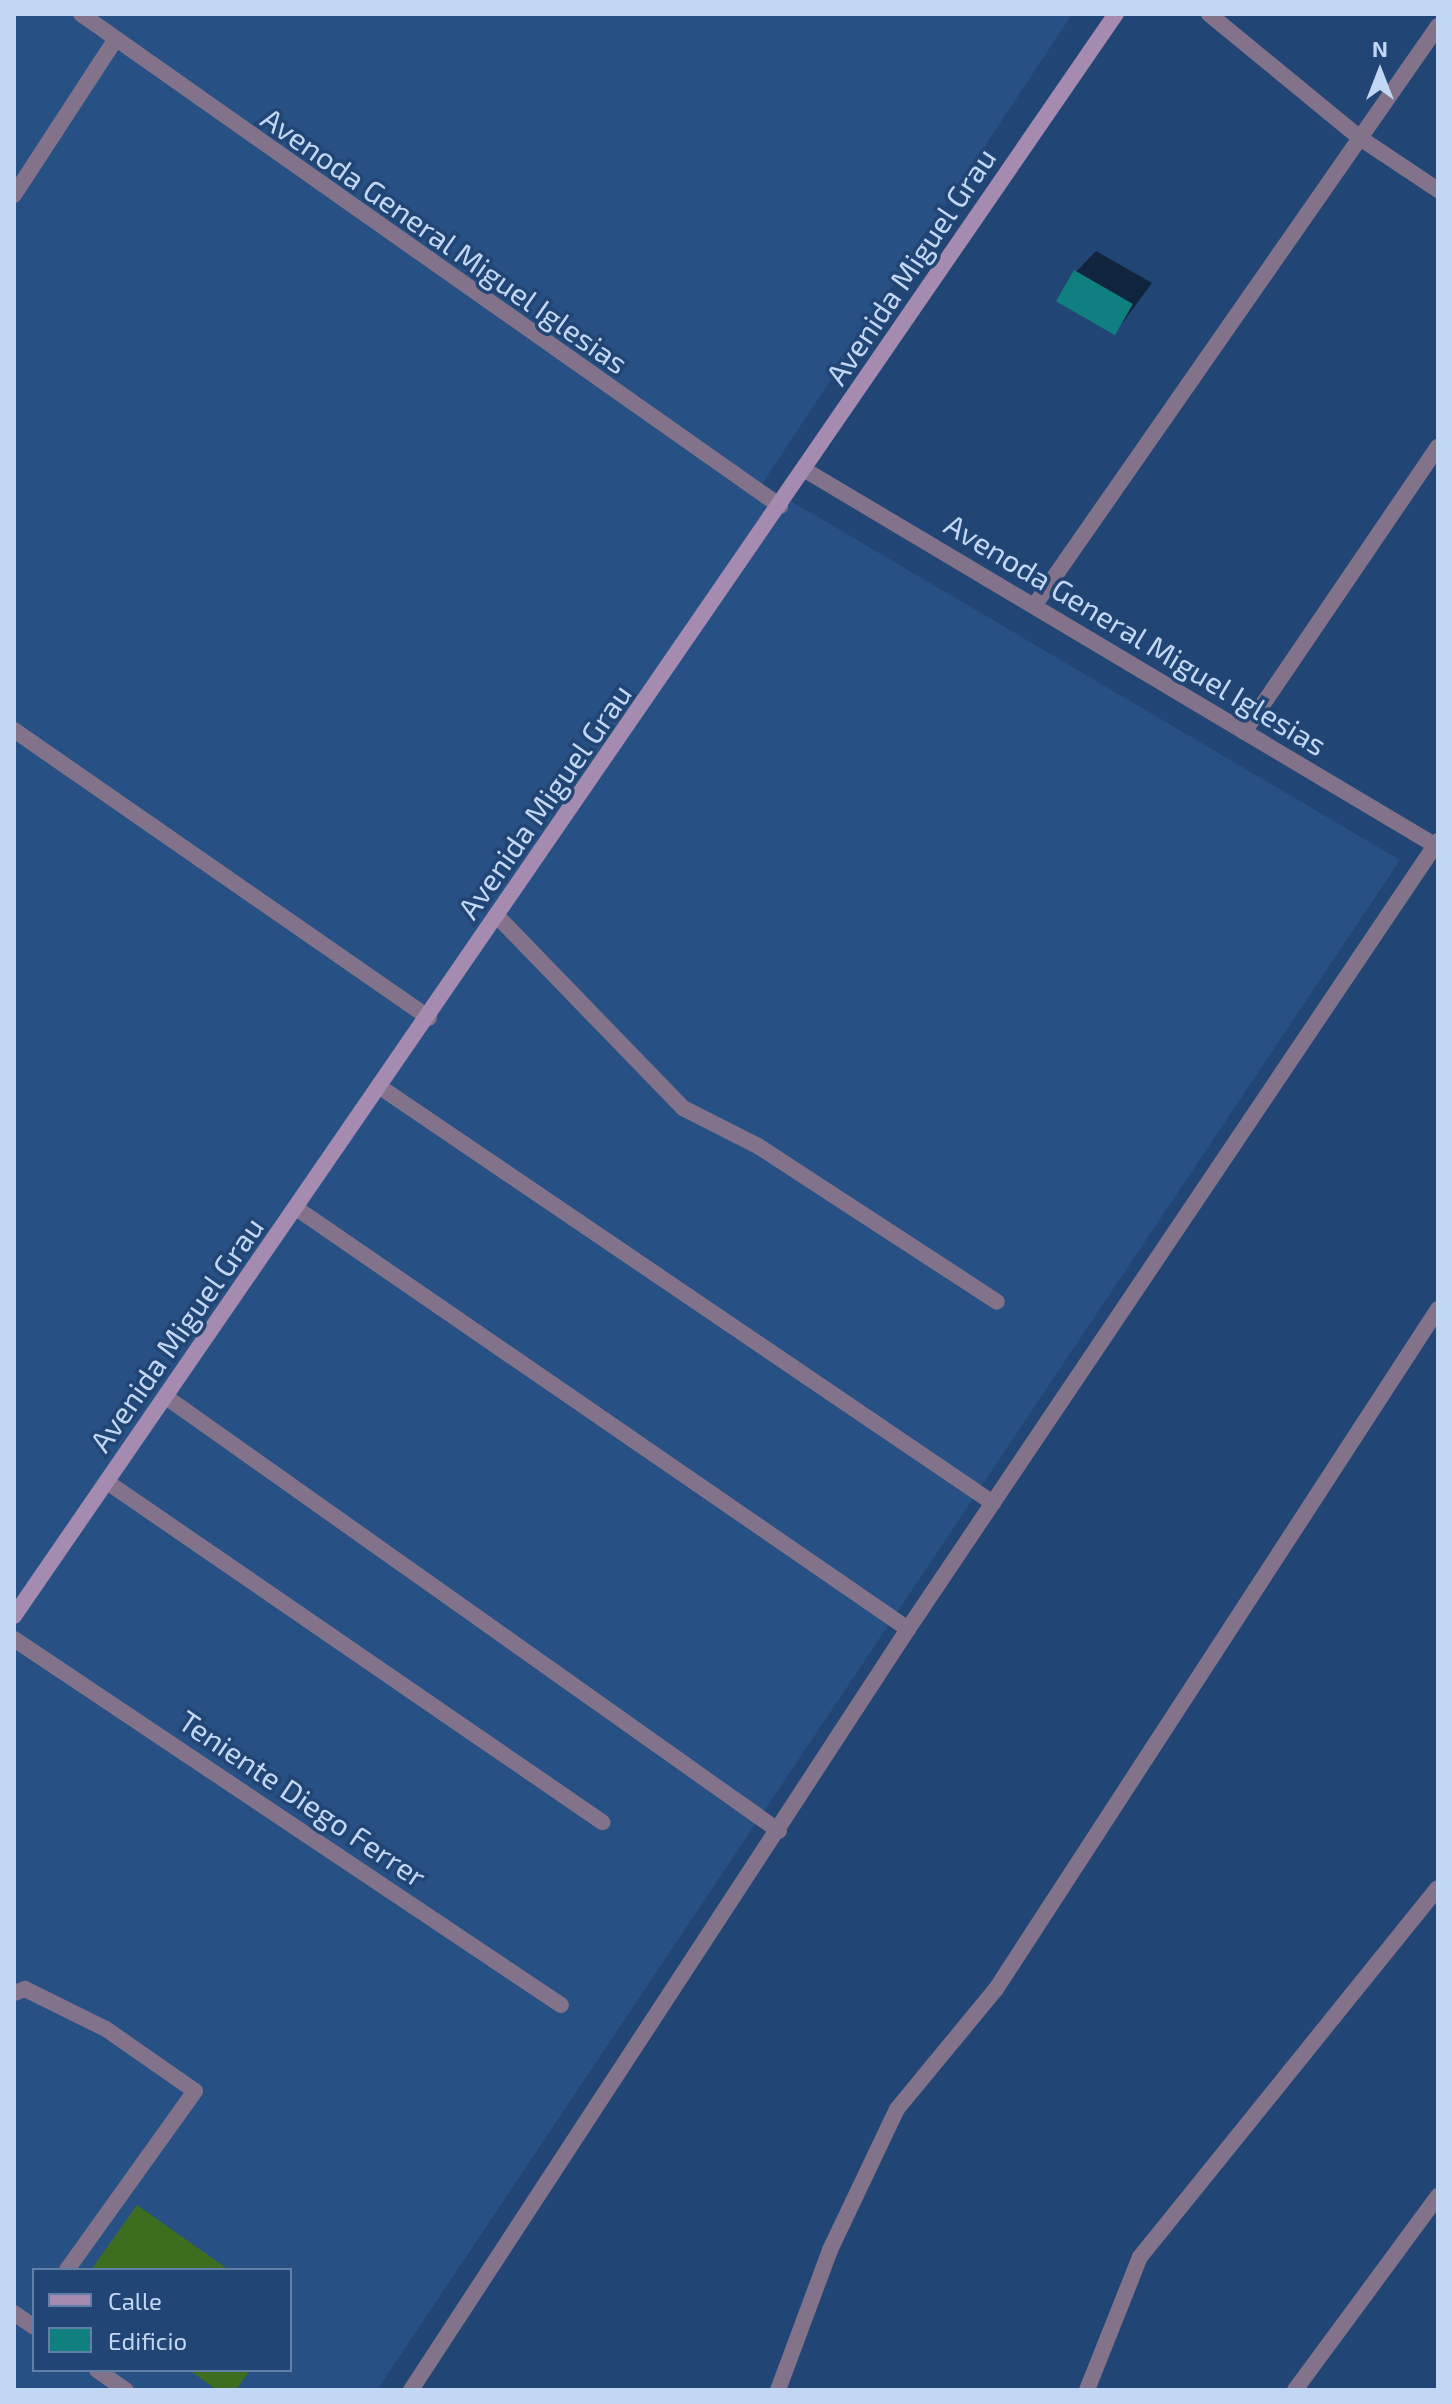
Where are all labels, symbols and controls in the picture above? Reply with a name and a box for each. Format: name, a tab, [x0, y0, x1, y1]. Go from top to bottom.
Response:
north arrow	[1340, 32, 1420, 112]
text: N	[1372, 35, 1388, 61]
street label: Avenoda General Miguel Iglesias	[254, 99, 636, 381]
street label: Avenida Miguel Grau	[817, 140, 1003, 392]
street label: Avenoda General Miguel Iglesias	[938, 505, 1334, 763]
street label: Avenida Miguel Grau	[449, 676, 639, 926]
street label: Avenida Miguel Grau	[81, 1209, 271, 1459]
street label: Teniente Diego Ferrer	[173, 1702, 433, 1894]
legend	[32, 2268, 292, 2372]
text: Calle	[108, 2286, 162, 2315]
text: Edificio	[108, 2326, 187, 2355]

